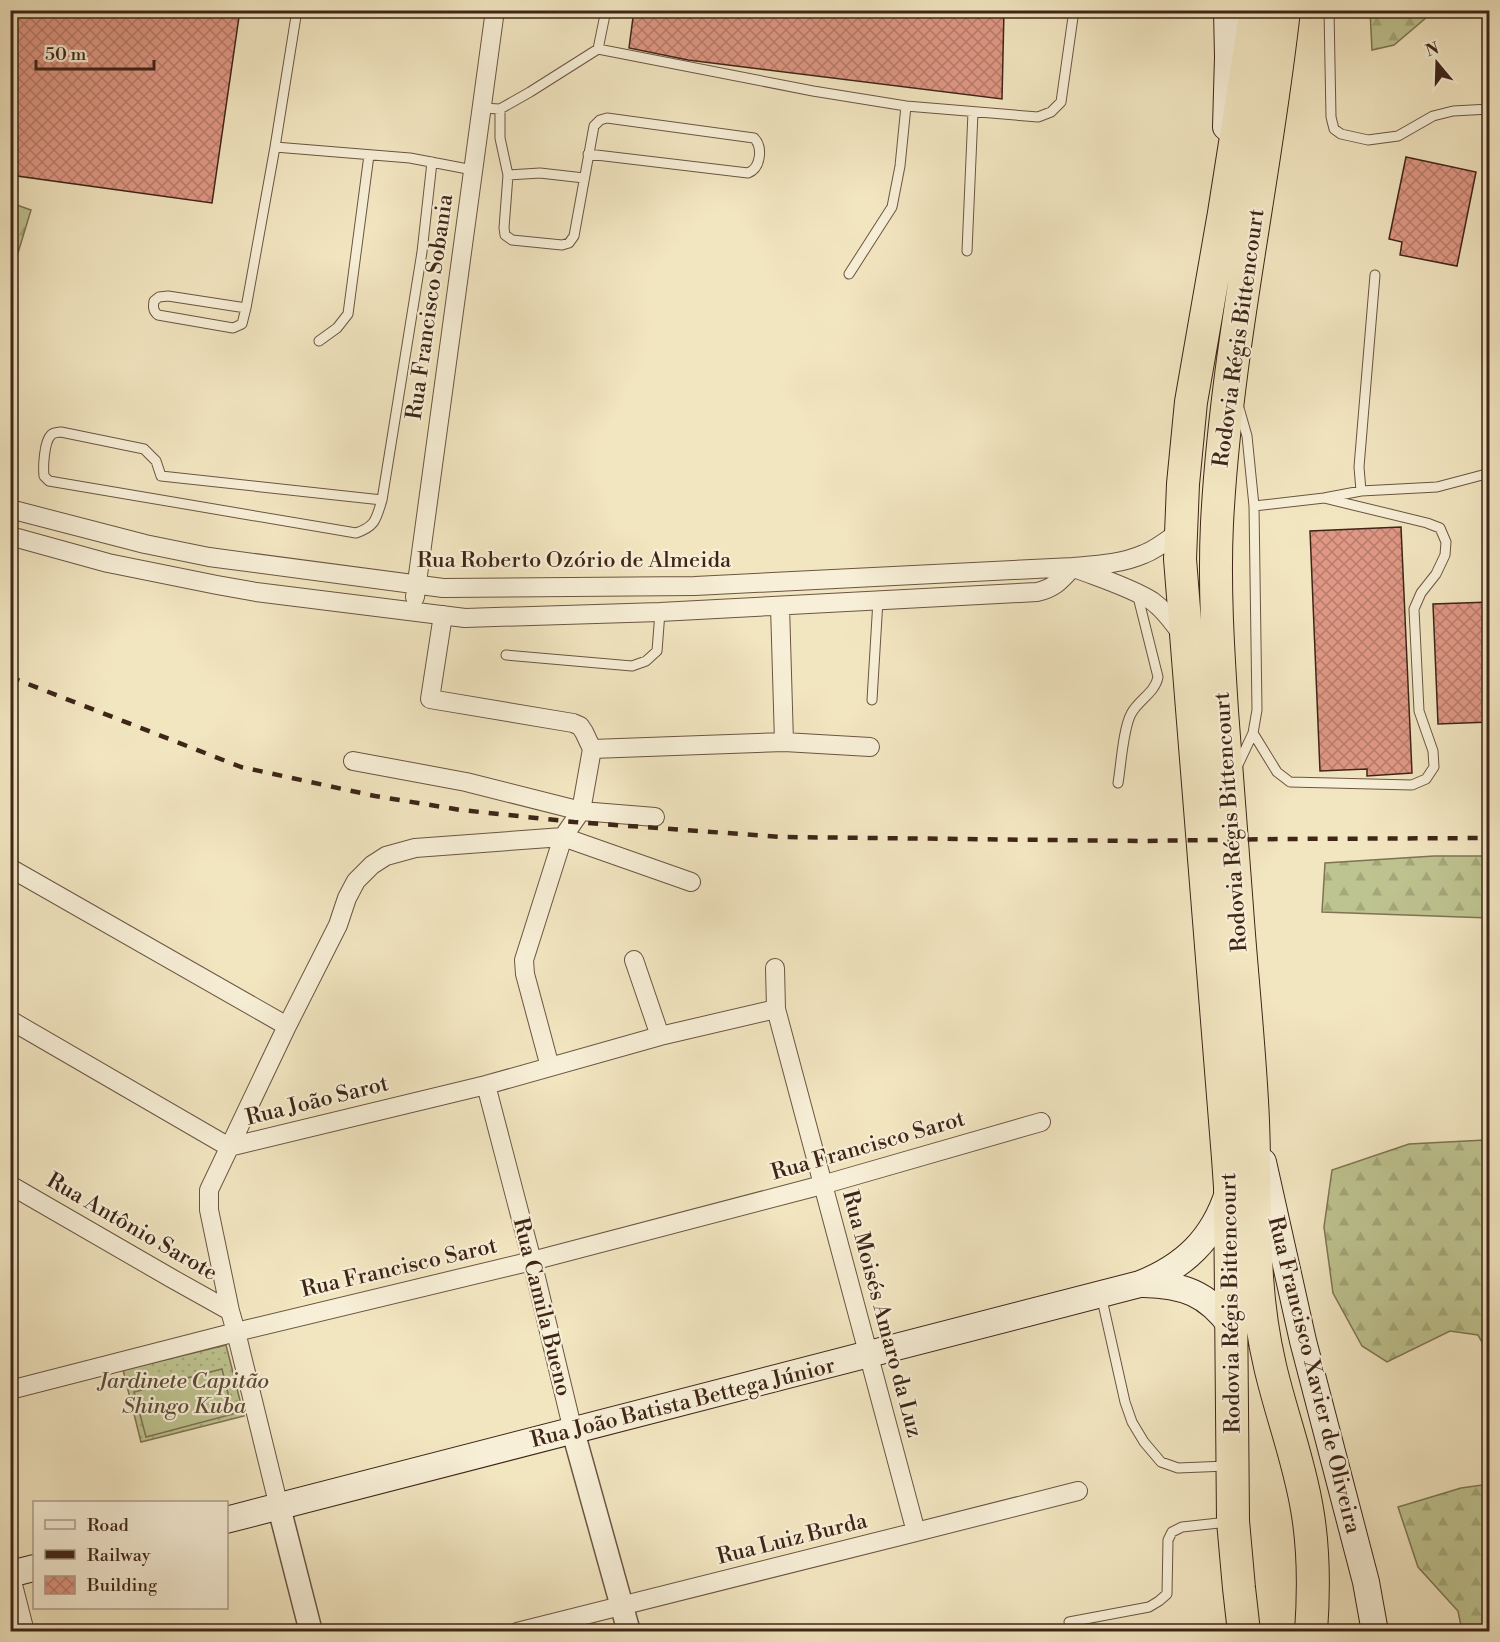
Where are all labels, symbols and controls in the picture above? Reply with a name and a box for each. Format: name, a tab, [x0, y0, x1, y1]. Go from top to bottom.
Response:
scale bar	[36, 33, 154, 71]
north arrow	[1407, 33, 1467, 93]
text: N	[1423, 38, 1442, 61]
text: 50 m	[45, 43, 87, 66]
street label: Rua Francisco Sobania	[401, 192, 459, 422]
street label: Rodovia Régis Bittencourt	[1207, 207, 1271, 469]
street label: Rua Roberto Ozório de Almeida	[417, 547, 732, 574]
street label: Rodovia Régis Bittencourt	[1208, 691, 1254, 953]
street label: Rua João Sarot	[243, 1070, 391, 1132]
street label: Rua Francisco Sarot	[768, 1105, 968, 1187]
street label: Rua Antônio Sarote	[42, 1167, 222, 1287]
street label: Rodovia Régis Bittencourt	[1215, 1172, 1247, 1434]
street label: Rua Moisés Amaro da Luz	[836, 1187, 928, 1441]
street label: Rua Francisco Xavier de Oliveira	[1262, 1214, 1367, 1537]
street label: Rua Camila Bueno	[507, 1215, 577, 1399]
street label: Rua Francisco Sarot	[298, 1232, 500, 1304]
street label: Rua João Batista Bettega Júnior	[528, 1352, 838, 1454]
park label: Jardinete Capitão Shingo Kuba	[96, 1368, 269, 1420]
legend	[33, 1501, 228, 1609]
street label: Rua Luiz Burda	[714, 1507, 871, 1571]
text: Road	[87, 1514, 130, 1537]
text: Railway	[87, 1544, 151, 1567]
text: Building	[86, 1574, 158, 1597]

